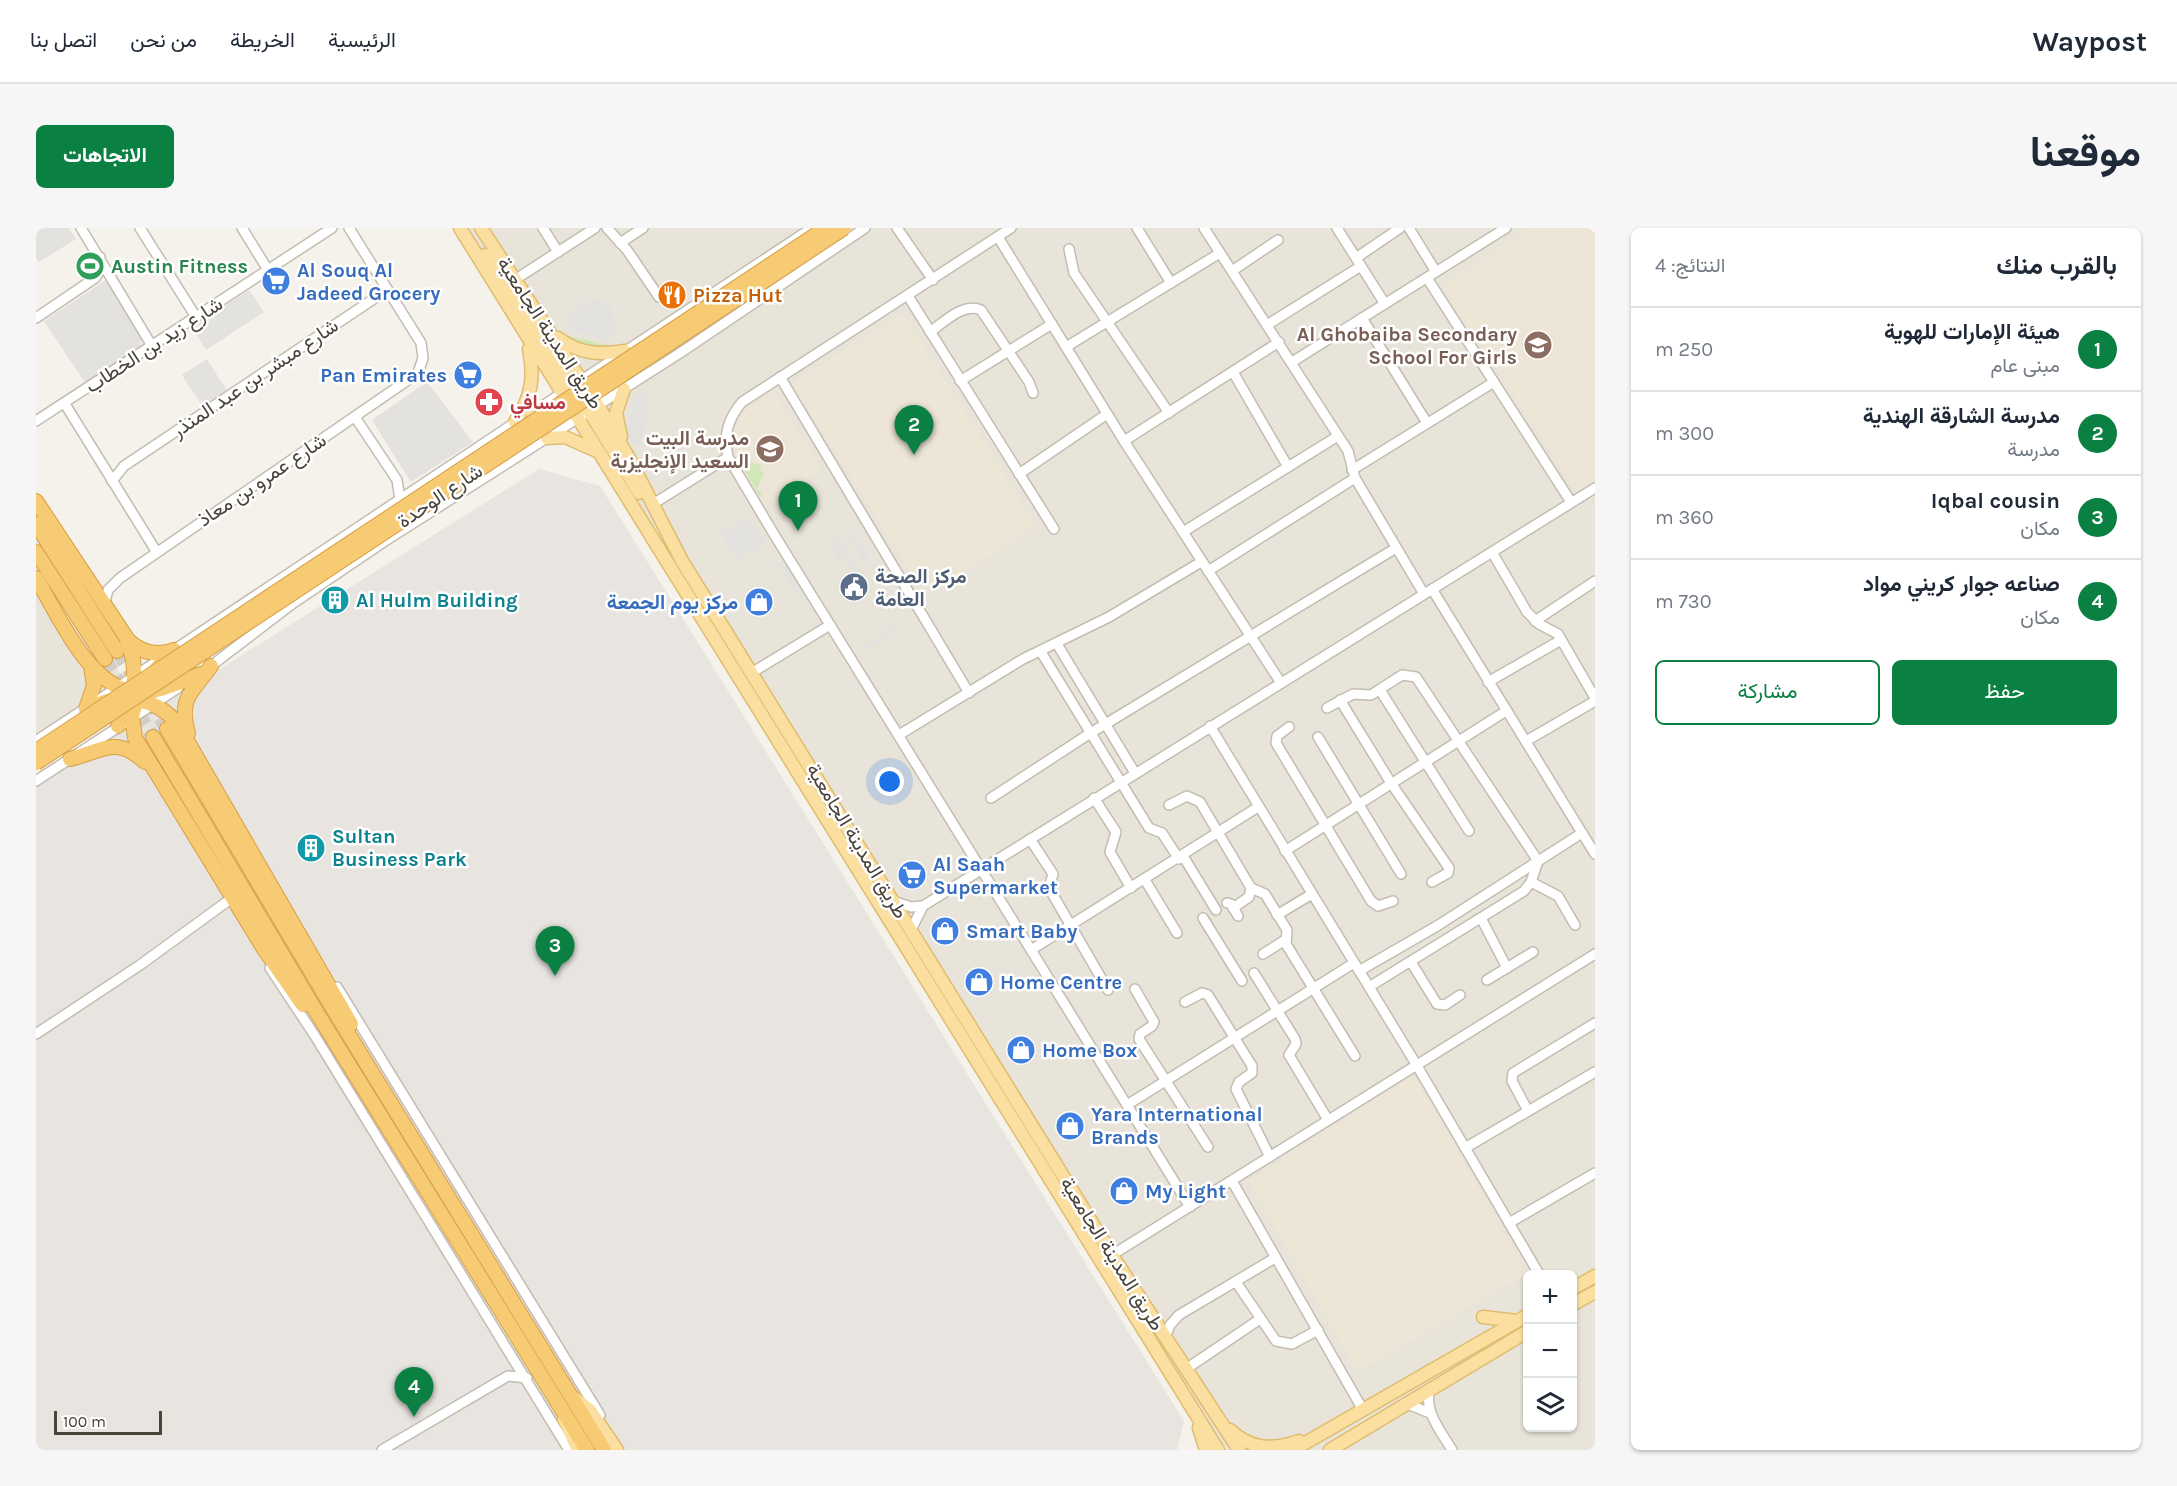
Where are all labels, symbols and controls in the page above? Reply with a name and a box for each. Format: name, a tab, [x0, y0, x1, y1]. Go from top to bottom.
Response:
text: Waypost	[2032, 25, 2147, 58]
text: اتصل بنا	[30, 28, 97, 52]
text: من نحن	[130, 28, 197, 52]
text: الخريطة	[230, 28, 295, 52]
text: الرئيسية	[328, 28, 396, 52]
button: الاتجاهات	[36, 125, 174, 188]
text: موقعنا	[2030, 127, 2141, 177]
sports icon: Austin Fitness	[74, 250, 106, 282]
text: بالقرب منك	[1996, 250, 2117, 281]
street label: طريق المدينة الجامعية	[491, 253, 608, 414]
text: النتائج: 4	[1655, 254, 1725, 277]
place label: Austin Fitness	[111, 255, 248, 278]
place label: Al Souq Al Jadeed Grocery	[297, 259, 440, 305]
supermarket icon: Al Souq Al Jadeed Grocery	[260, 265, 292, 297]
restaurant icon: Pizza Hut	[656, 279, 688, 311]
place label: Pizza Hut	[693, 284, 782, 307]
street label: شارع زيد بن الخطاب	[81, 292, 228, 400]
street label: شارع مبشر بن عبد المنذر	[167, 314, 344, 445]
text: هيئة الإمارات للهوية	[1884, 319, 2060, 345]
place label: Al Ghobaiba Secondary School For Girls	[1297, 323, 1517, 369]
school or university icon: Al Ghobaiba Secondary School For Girls	[1522, 329, 1554, 361]
text: 250 m	[1655, 338, 1713, 361]
text: 1	[2094, 338, 2101, 361]
text: مبنى عام	[1990, 354, 2060, 377]
supermarket icon: Pan Emirates	[452, 359, 484, 391]
place label: Pan Emirates	[320, 364, 447, 387]
pharmacy icon: مسافي	[473, 386, 505, 418]
place label: مسافي	[510, 391, 566, 419]
text: مدرسة الشارقة الهندية	[1863, 403, 2060, 429]
pin: 2	[894, 406, 934, 455]
text: 300 m	[1655, 422, 1714, 445]
text: 2	[2091, 422, 2104, 445]
place label: مدرسة البيت السعيد الإنجليزية	[610, 427, 749, 474]
street label: شارع عمرو بن معاذ	[193, 429, 332, 533]
school or university icon: مدرسة البيت السعيد الإنجليزية	[754, 433, 786, 465]
text: مدرسة	[2007, 438, 2060, 461]
street label: شارع الوحدة	[393, 459, 488, 534]
pin: 1	[778, 482, 818, 531]
text: Iqbal cousin	[1931, 488, 2060, 514]
text: 360 m	[1655, 506, 1714, 529]
text: 3	[2091, 506, 2104, 529]
text: مكان	[2020, 517, 2060, 540]
place label: مركز الصحة العامة	[875, 565, 967, 611]
public building icon: مركز الصحة العامة	[838, 571, 870, 603]
text: صناعه جوار كريني مواد	[1863, 571, 2060, 597]
building icon: Al Hulm Building	[319, 584, 351, 616]
shop icon: مركز يوم الجمعة	[743, 586, 775, 618]
place label: Al Hulm Building	[356, 589, 518, 612]
text: 730 m	[1655, 590, 1712, 613]
text: 4	[2092, 590, 2103, 613]
place label: مركز يوم الجمعة	[607, 591, 738, 615]
text: مكان	[2020, 606, 2060, 629]
button: مشاركة	[1655, 660, 1880, 725]
button: حفظ	[1892, 660, 2117, 725]
street label: طريق المدينة الجامعية	[801, 759, 912, 923]
your location	[875, 767, 904, 796]
place label: Sultan Business Park	[332, 825, 467, 871]
building icon: Sultan Business Park	[295, 832, 327, 864]
place label: Al Saah Supermarket	[933, 853, 1058, 899]
supermarket icon: Al Saah Supermarket	[896, 859, 928, 891]
shop icon: Smart Baby	[929, 915, 961, 947]
place label: Smart Baby	[966, 920, 1077, 943]
pin: 3	[536, 926, 574, 976]
shop icon: Home Centre	[963, 966, 995, 998]
place label: Home Centre	[1000, 971, 1122, 994]
shop icon: Home Box	[1005, 1034, 1037, 1066]
place label: Home Box	[1042, 1039, 1137, 1062]
place label: Yara International Brands	[1091, 1103, 1263, 1149]
shop icon: Yara International Brands	[1054, 1110, 1086, 1142]
street label: طريق المدينة الجامعية	[1055, 1173, 1169, 1336]
shop icon: My Light	[1108, 1175, 1140, 1207]
place label: My Light	[1145, 1180, 1226, 1203]
map controls	[1523, 1270, 1577, 1432]
button: +	[1523, 1270, 1577, 1324]
button: −	[1523, 1324, 1577, 1378]
pin: 4	[394, 1368, 434, 1417]
button: layers	[1523, 1378, 1577, 1432]
scale bar	[54, 1408, 162, 1436]
text: 100 m	[63, 1412, 106, 1431]

